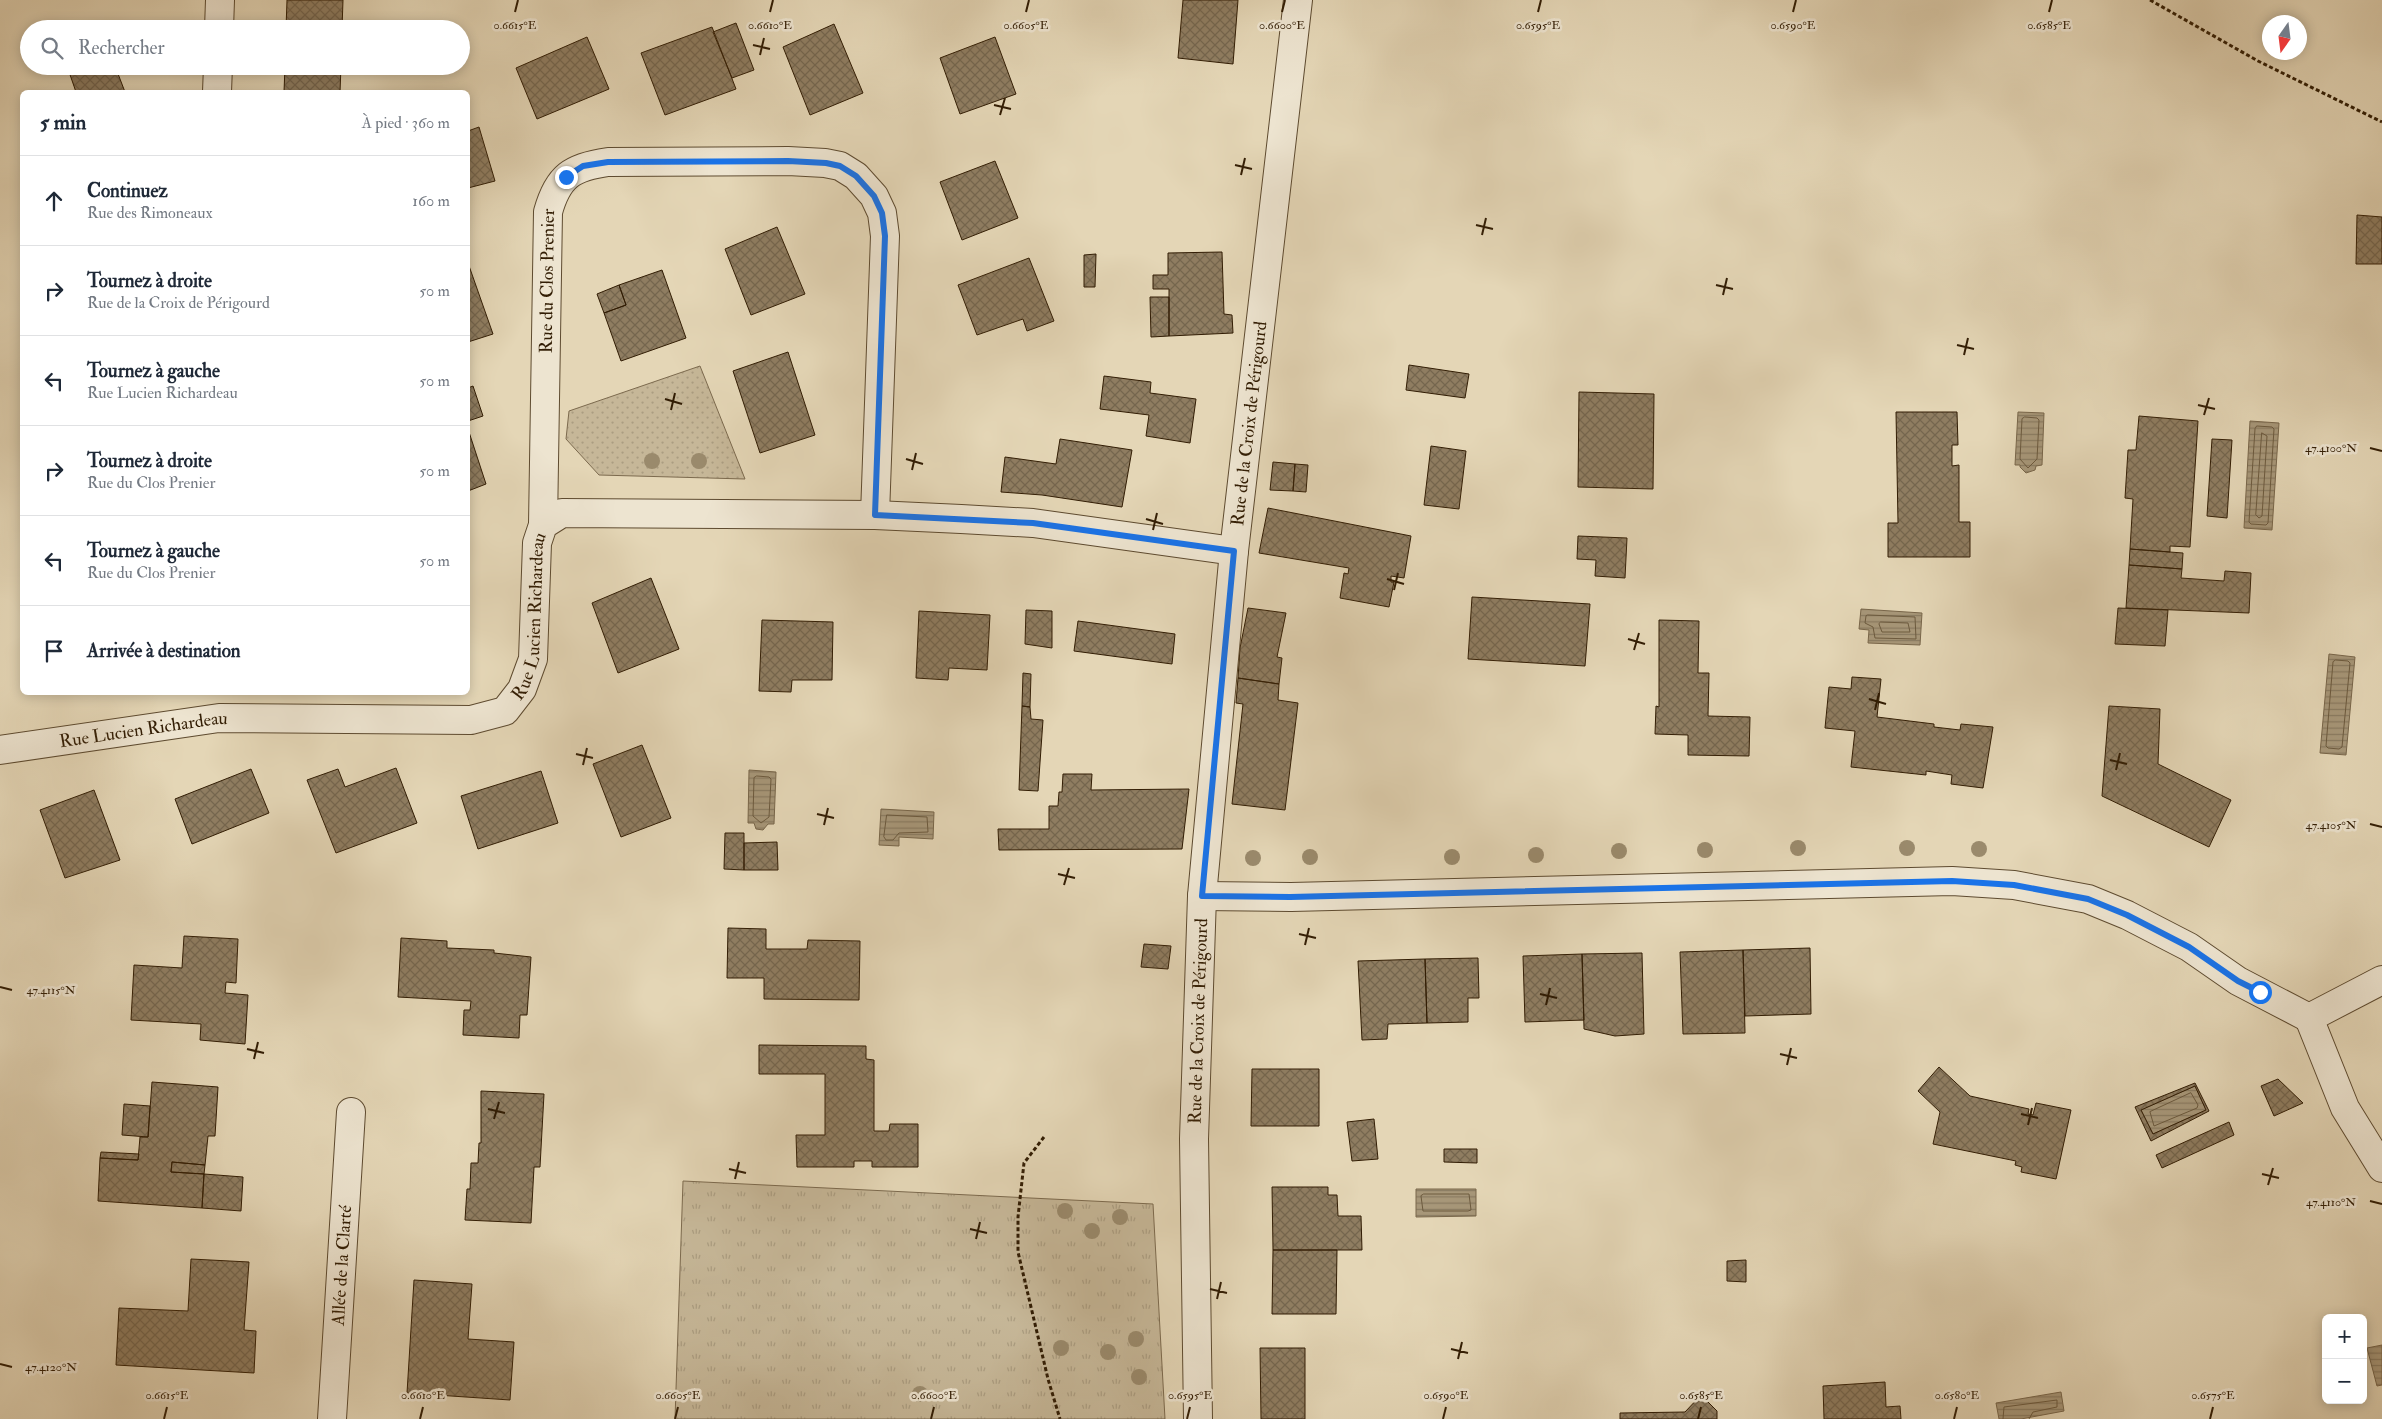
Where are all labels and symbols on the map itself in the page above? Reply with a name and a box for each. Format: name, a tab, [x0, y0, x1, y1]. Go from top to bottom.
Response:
north arrow	[2262, 15, 2307, 60]
text: 0.6615°E	[494, 18, 537, 33]
text: 0.6610°E	[748, 18, 792, 33]
text: 0.6605°E	[1004, 18, 1049, 33]
text: 0.6600°E	[1259, 18, 1305, 33]
text: 0.6595°E	[1516, 18, 1560, 33]
text: 0.6590°E	[1771, 18, 1816, 33]
text: 0.6585°E	[2027, 18, 2071, 33]
route end	[555, 166, 578, 189]
street label: Rue du Clos Prenier	[534, 208, 560, 353]
street label: Rue de la Croix de Périgourd	[1226, 320, 1272, 527]
text: 47.4100°N	[2305, 441, 2357, 456]
street label: Rue Lucien Richardeau	[506, 529, 551, 705]
street label: Rue Lucien Richardeau	[58, 706, 228, 753]
text: 47.4105°N	[2305, 818, 2357, 833]
street label: Rue de la Croix de Périgourd	[1183, 918, 1213, 1124]
route start	[2249, 981, 2272, 1004]
text: 47.4115°N	[26, 983, 76, 998]
text: 47.4110°N	[2306, 1195, 2356, 1210]
street label: Allée de la Clarté	[326, 1204, 357, 1327]
text: 47.4120°N	[25, 1360, 77, 1375]
text: 0.6615°E	[146, 1388, 189, 1403]
text: 0.6610°E	[401, 1388, 445, 1403]
text: 0.6605°E	[656, 1388, 701, 1403]
text: 0.6600°E	[911, 1388, 957, 1403]
text: 0.6595°E	[1168, 1388, 1212, 1403]
text: 0.6590°E	[1424, 1388, 1469, 1403]
text: 0.6585°E	[1679, 1388, 1723, 1403]
text: 0.6580°E	[1935, 1388, 1980, 1403]
text: 0.6575°E	[2191, 1388, 2235, 1403]

